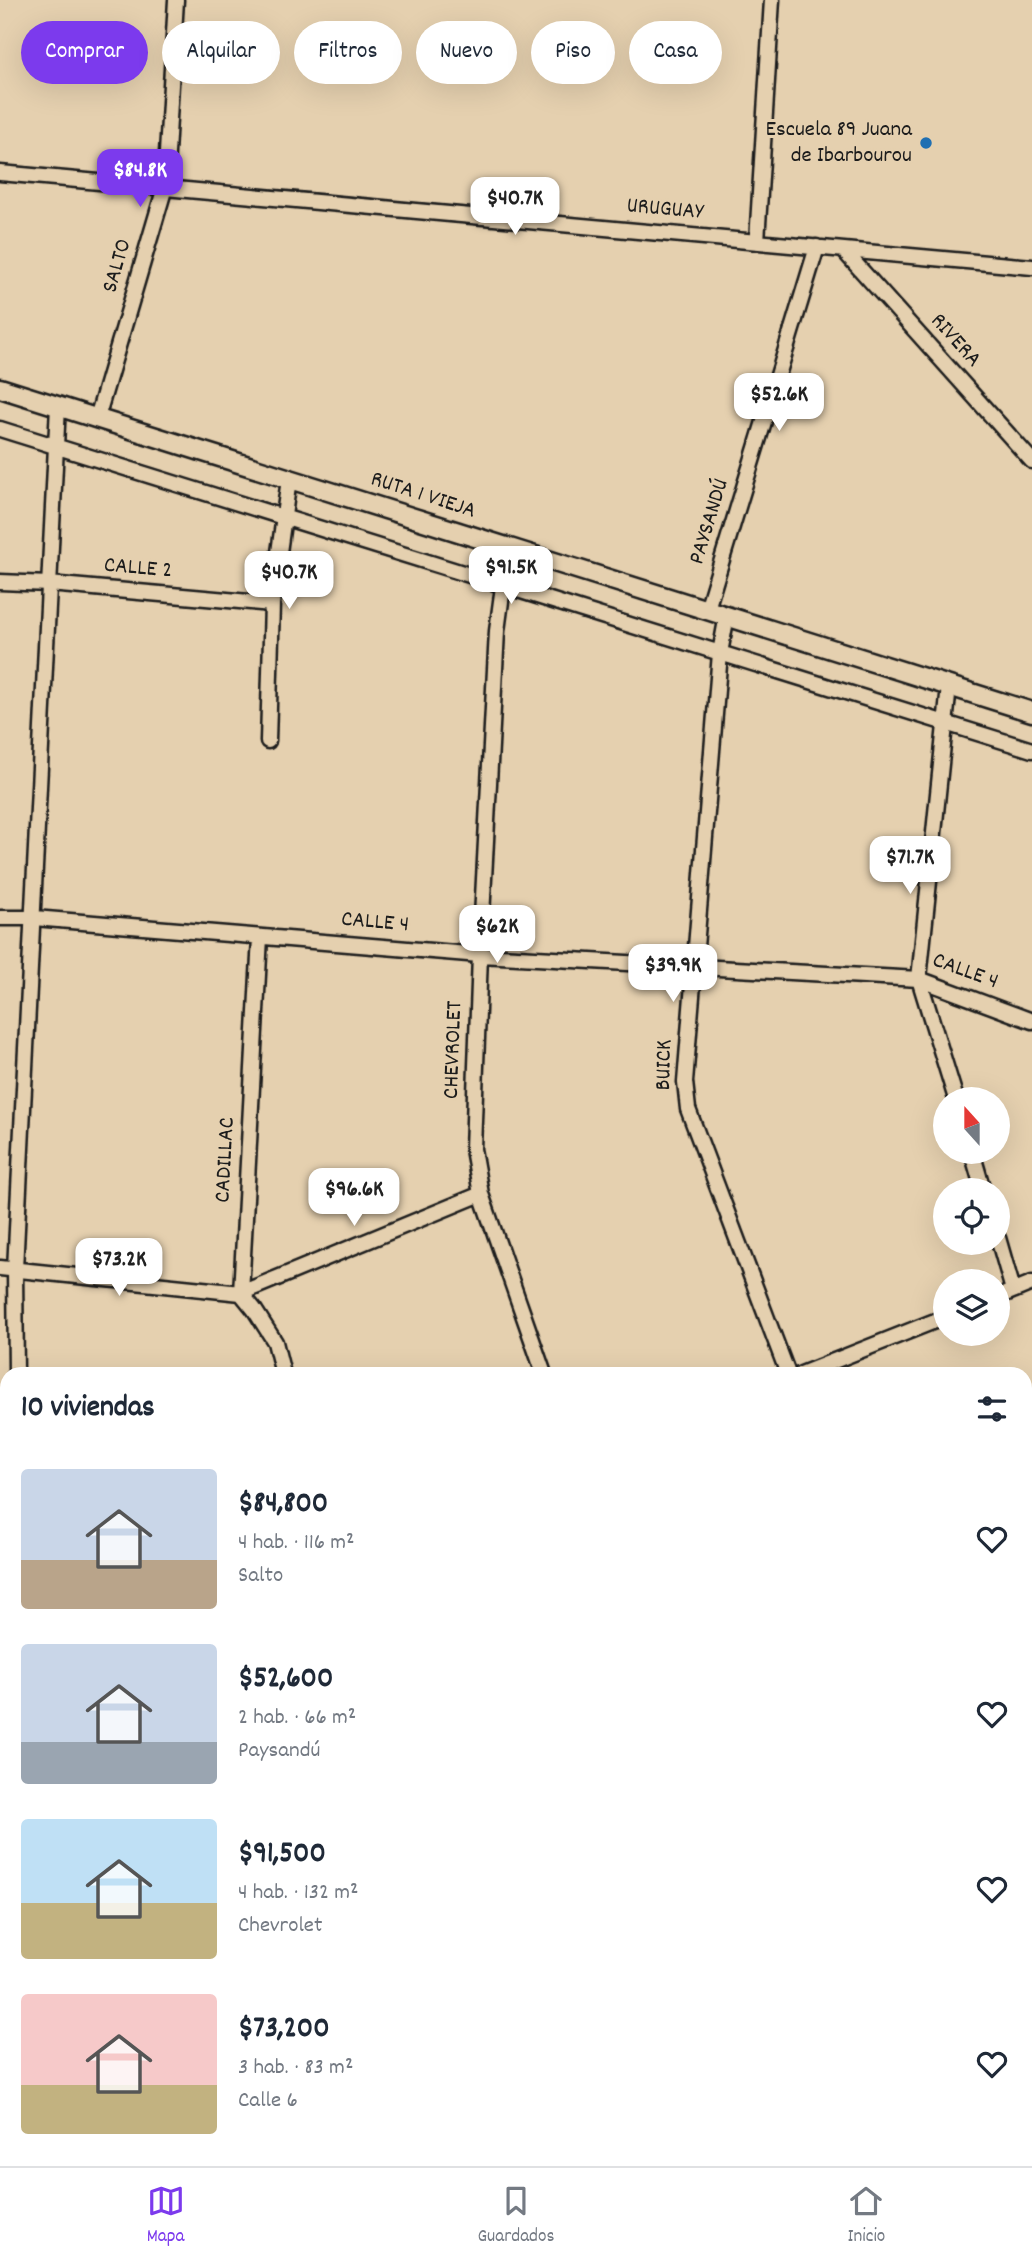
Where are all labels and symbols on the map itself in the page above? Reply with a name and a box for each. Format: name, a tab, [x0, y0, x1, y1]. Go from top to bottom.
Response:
place label: Escuela 89 Juana de Ibarbourou	[766, 114, 913, 173]
marker: Escuela 89 Juana de Ibarbourou	[918, 135, 934, 151]
pin: $84.8K	[83, 150, 197, 209]
pin: $40.7K	[458, 177, 572, 237]
street label: URUGUAY	[625, 190, 705, 230]
street label: SALTO	[95, 235, 141, 297]
street label: RIVERA	[921, 306, 989, 376]
pin: $52.6K	[722, 374, 836, 433]
street label: RUTA 1 VIEJA	[366, 463, 480, 529]
street label: PAYSANDÚ	[681, 475, 739, 569]
pin: $91.5K	[454, 546, 568, 606]
street label: CALLE 2	[102, 550, 174, 588]
pin: $40.7K	[232, 552, 346, 611]
pin: $71.7K	[853, 836, 967, 896]
street label: CALLE 4	[340, 904, 410, 942]
pin: $62K	[456, 906, 538, 965]
pin: $39.9K	[616, 944, 730, 1004]
street label: CALLE 4	[927, 945, 1003, 999]
street label: CHEVROLET	[436, 1000, 472, 1100]
street label: BUICK	[648, 1039, 682, 1091]
north arrow	[933, 1087, 1010, 1164]
street label: CADILLAC	[207, 1116, 245, 1204]
pin: $96.6K	[297, 1168, 411, 1228]
pin: $73.2K	[62, 1238, 176, 1298]

